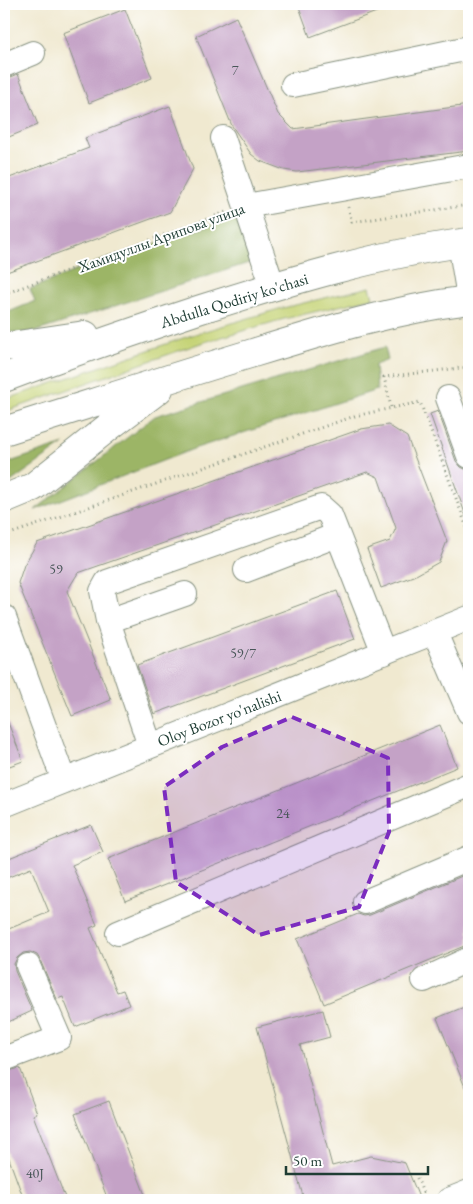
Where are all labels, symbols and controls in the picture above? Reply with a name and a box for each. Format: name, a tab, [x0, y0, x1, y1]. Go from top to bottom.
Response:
house number: 7	[232, 61, 239, 79]
street label: Хамидуллы Арипова улица	[74, 197, 248, 278]
street label: Abdulla Qodiriy ko'chasi	[157, 268, 311, 333]
house number: 59	[49, 560, 63, 578]
house number: 59/7	[230, 644, 256, 662]
street label: Oloy Bozor yo'nalishi	[154, 685, 284, 752]
house number: 24	[276, 804, 290, 822]
scale bar	[286, 1144, 428, 1176]
text: 50 m	[293, 1151, 322, 1170]
house number: 40J	[26, 1164, 44, 1182]

